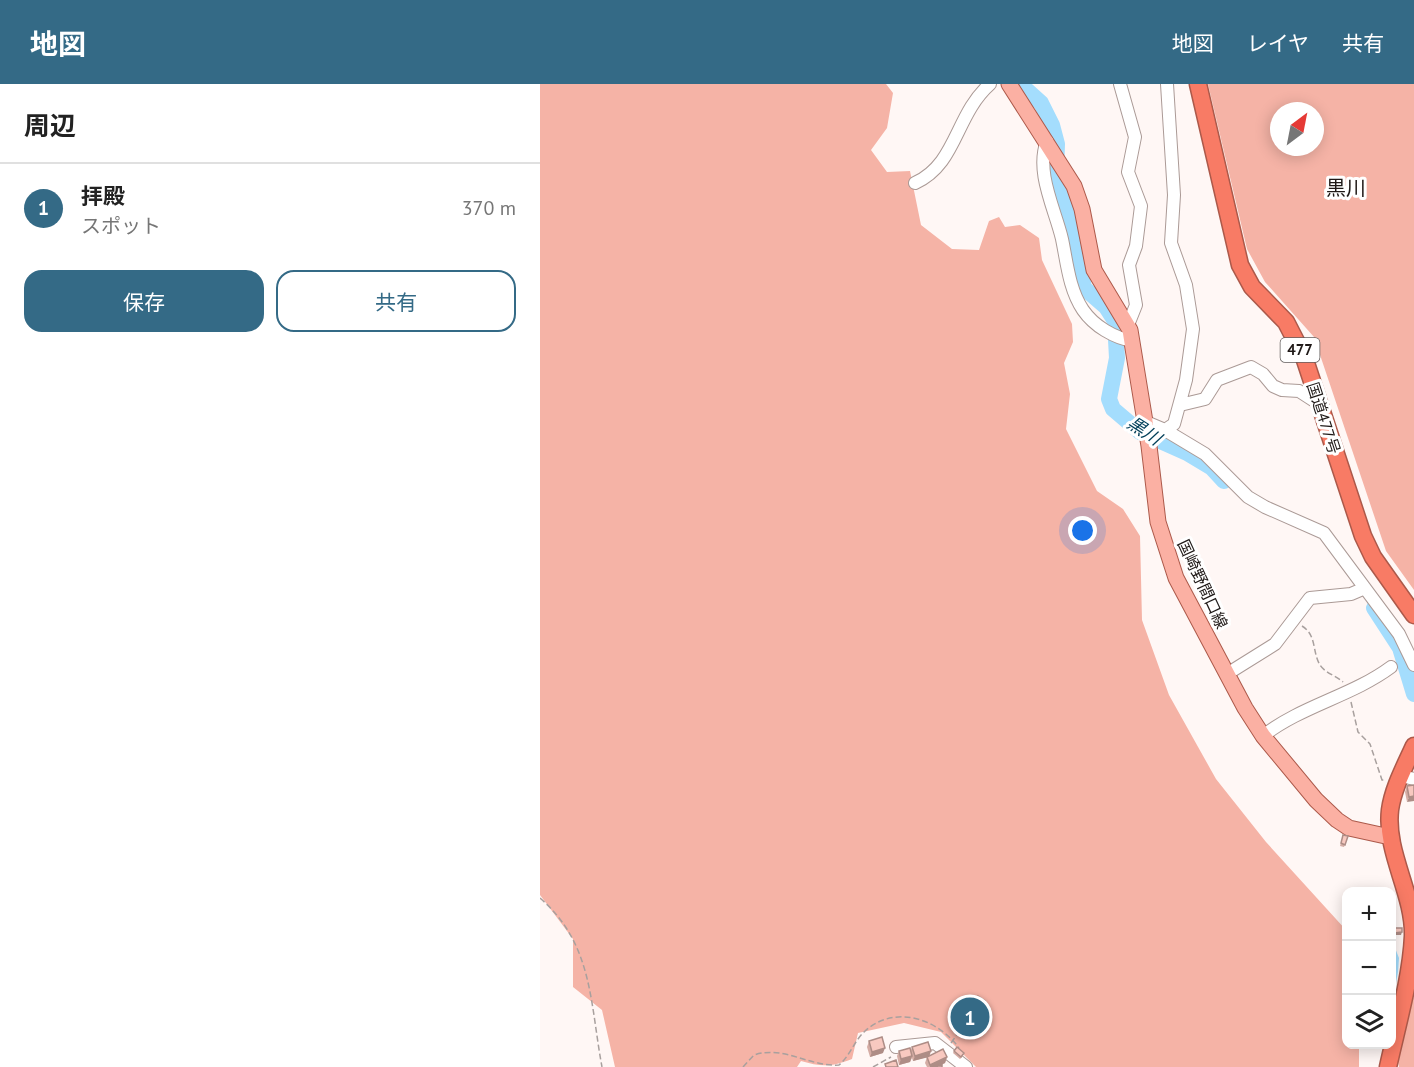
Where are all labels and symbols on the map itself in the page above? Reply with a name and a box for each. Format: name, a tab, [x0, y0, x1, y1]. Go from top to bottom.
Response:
north arrow	[1270, 102, 1324, 156]
district label: 黒川	[1326, 175, 1366, 201]
road number: 477	[1280, 338, 1320, 362]
street label: 国道477号	[1303, 380, 1345, 456]
water label: 黒川	[1123, 411, 1167, 451]
your location	[1068, 516, 1097, 545]
street label: 国崎野間口線	[1174, 536, 1232, 632]
pin: 1	[950, 994, 990, 1040]

